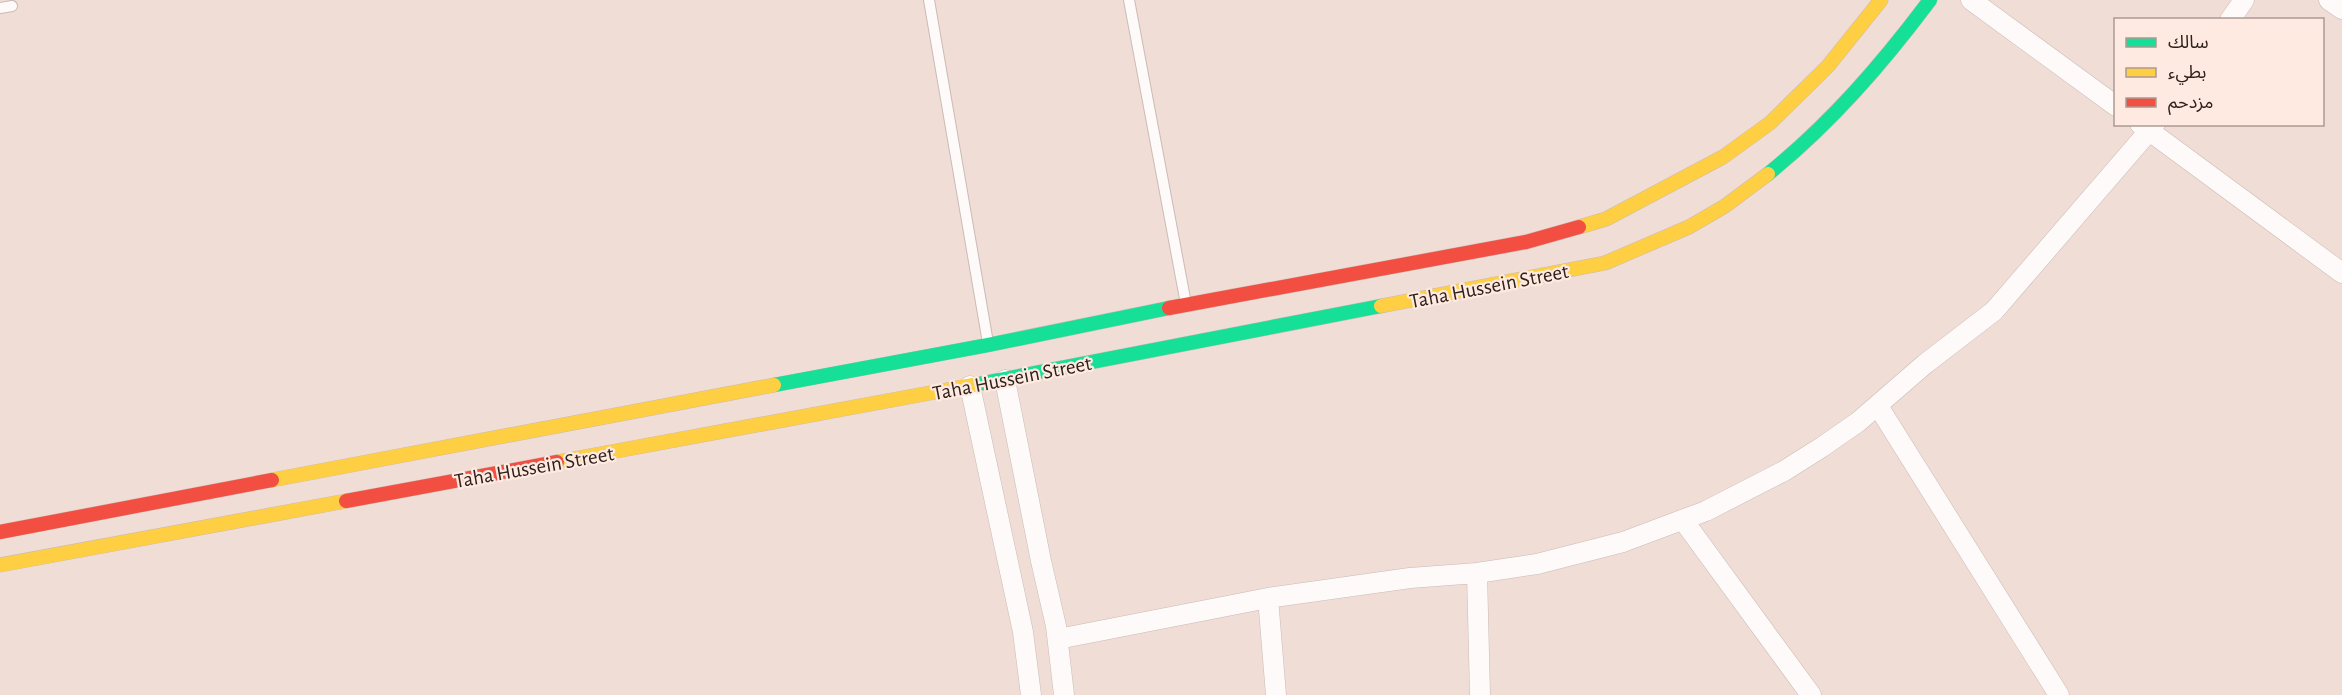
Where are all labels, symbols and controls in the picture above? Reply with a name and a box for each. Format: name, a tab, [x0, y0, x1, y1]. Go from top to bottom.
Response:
legend	[2114, 18, 2324, 126]
text: سالك	[2168, 34, 2209, 52]
text: بطيء	[2168, 64, 2206, 85]
text: مزدحم	[2168, 94, 2213, 115]
street label: Taha Hussein Street	[1408, 261, 1571, 312]
street label: Taha Hussein Street	[931, 353, 1094, 404]
street label: Taha Hussein Street	[453, 443, 616, 492]

